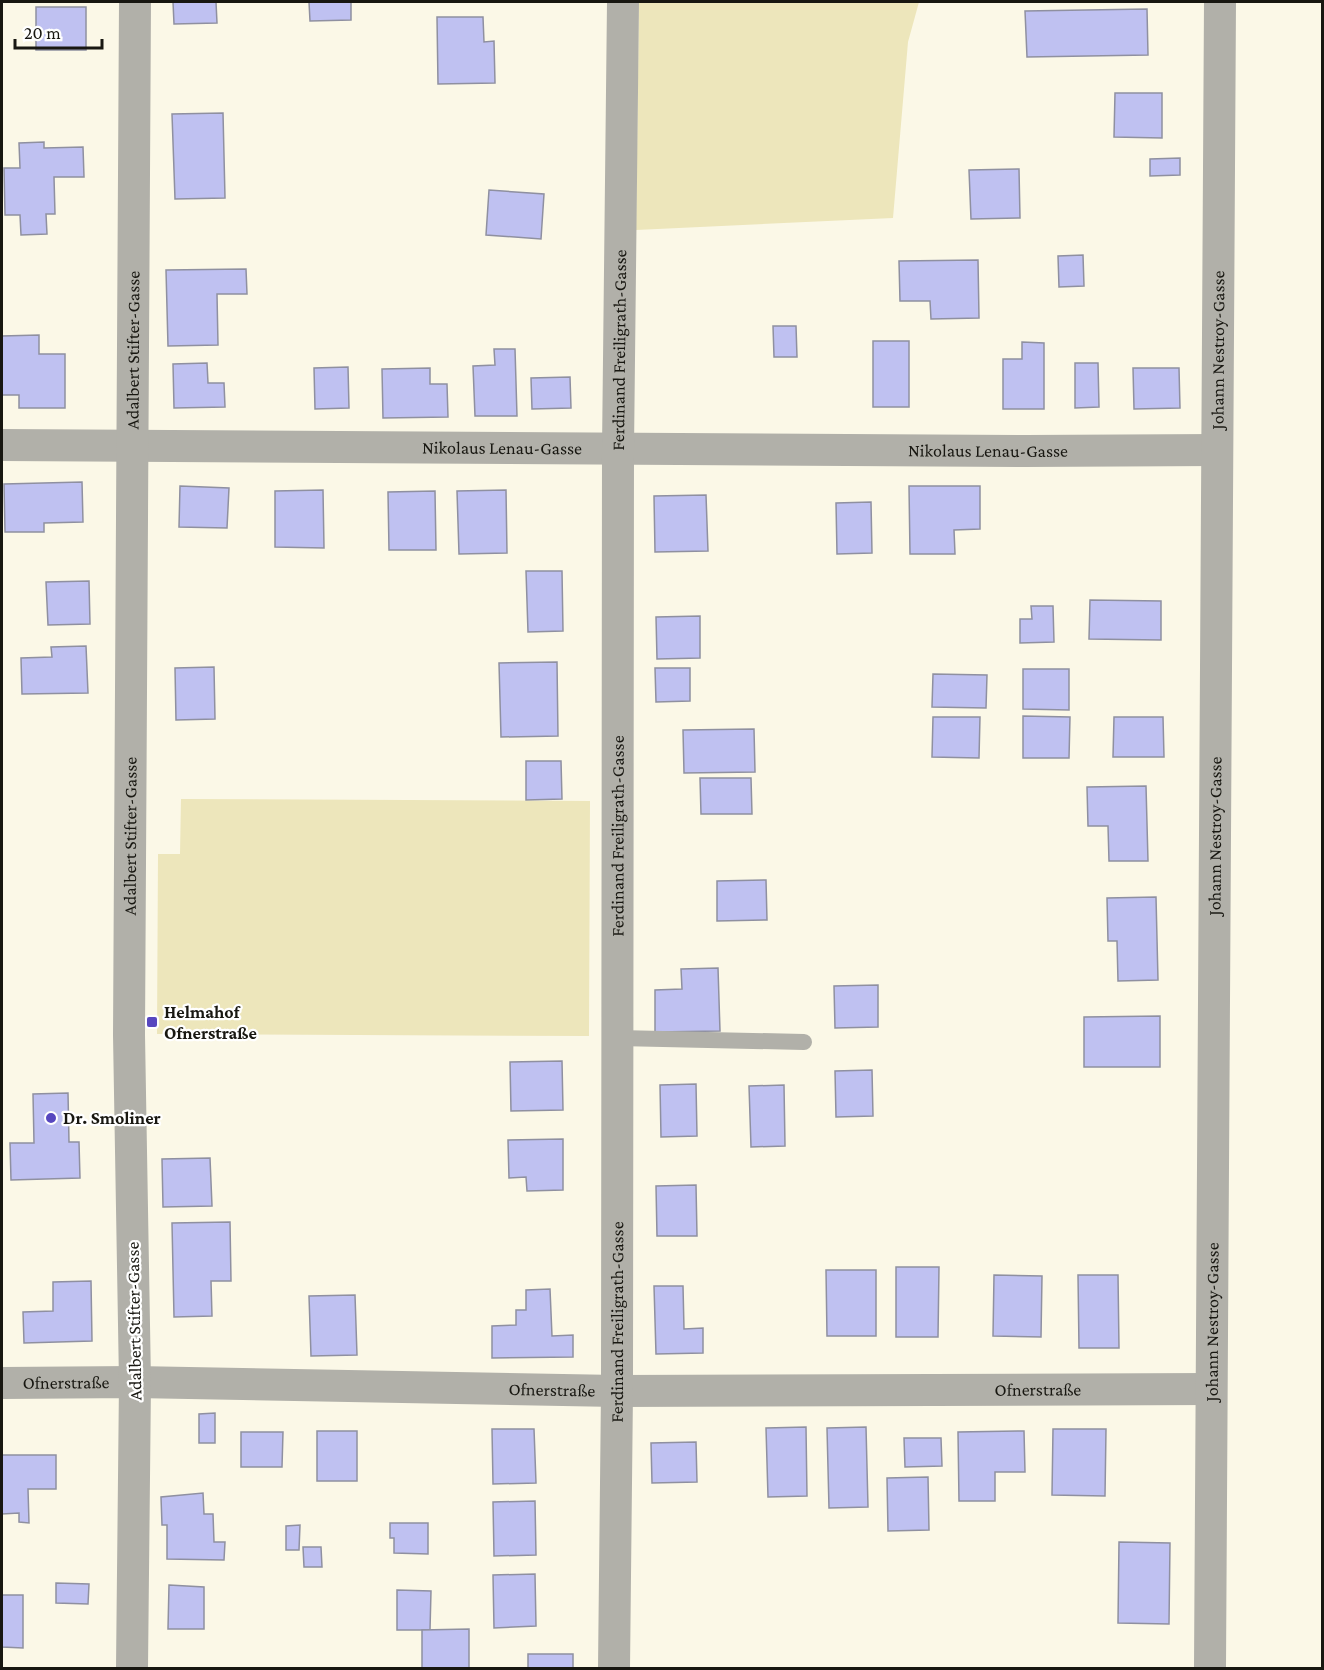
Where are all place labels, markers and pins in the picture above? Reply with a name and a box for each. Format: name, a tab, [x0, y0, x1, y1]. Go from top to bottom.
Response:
place label: Helmahof Ofnerstraße	[164, 1002, 257, 1043]
marker: Helmahof Ofnerstraße	[145, 1015, 159, 1029]
place label: Dr. Smoliner	[63, 1108, 161, 1128]
marker: Dr. Smoliner	[44, 1111, 58, 1125]

